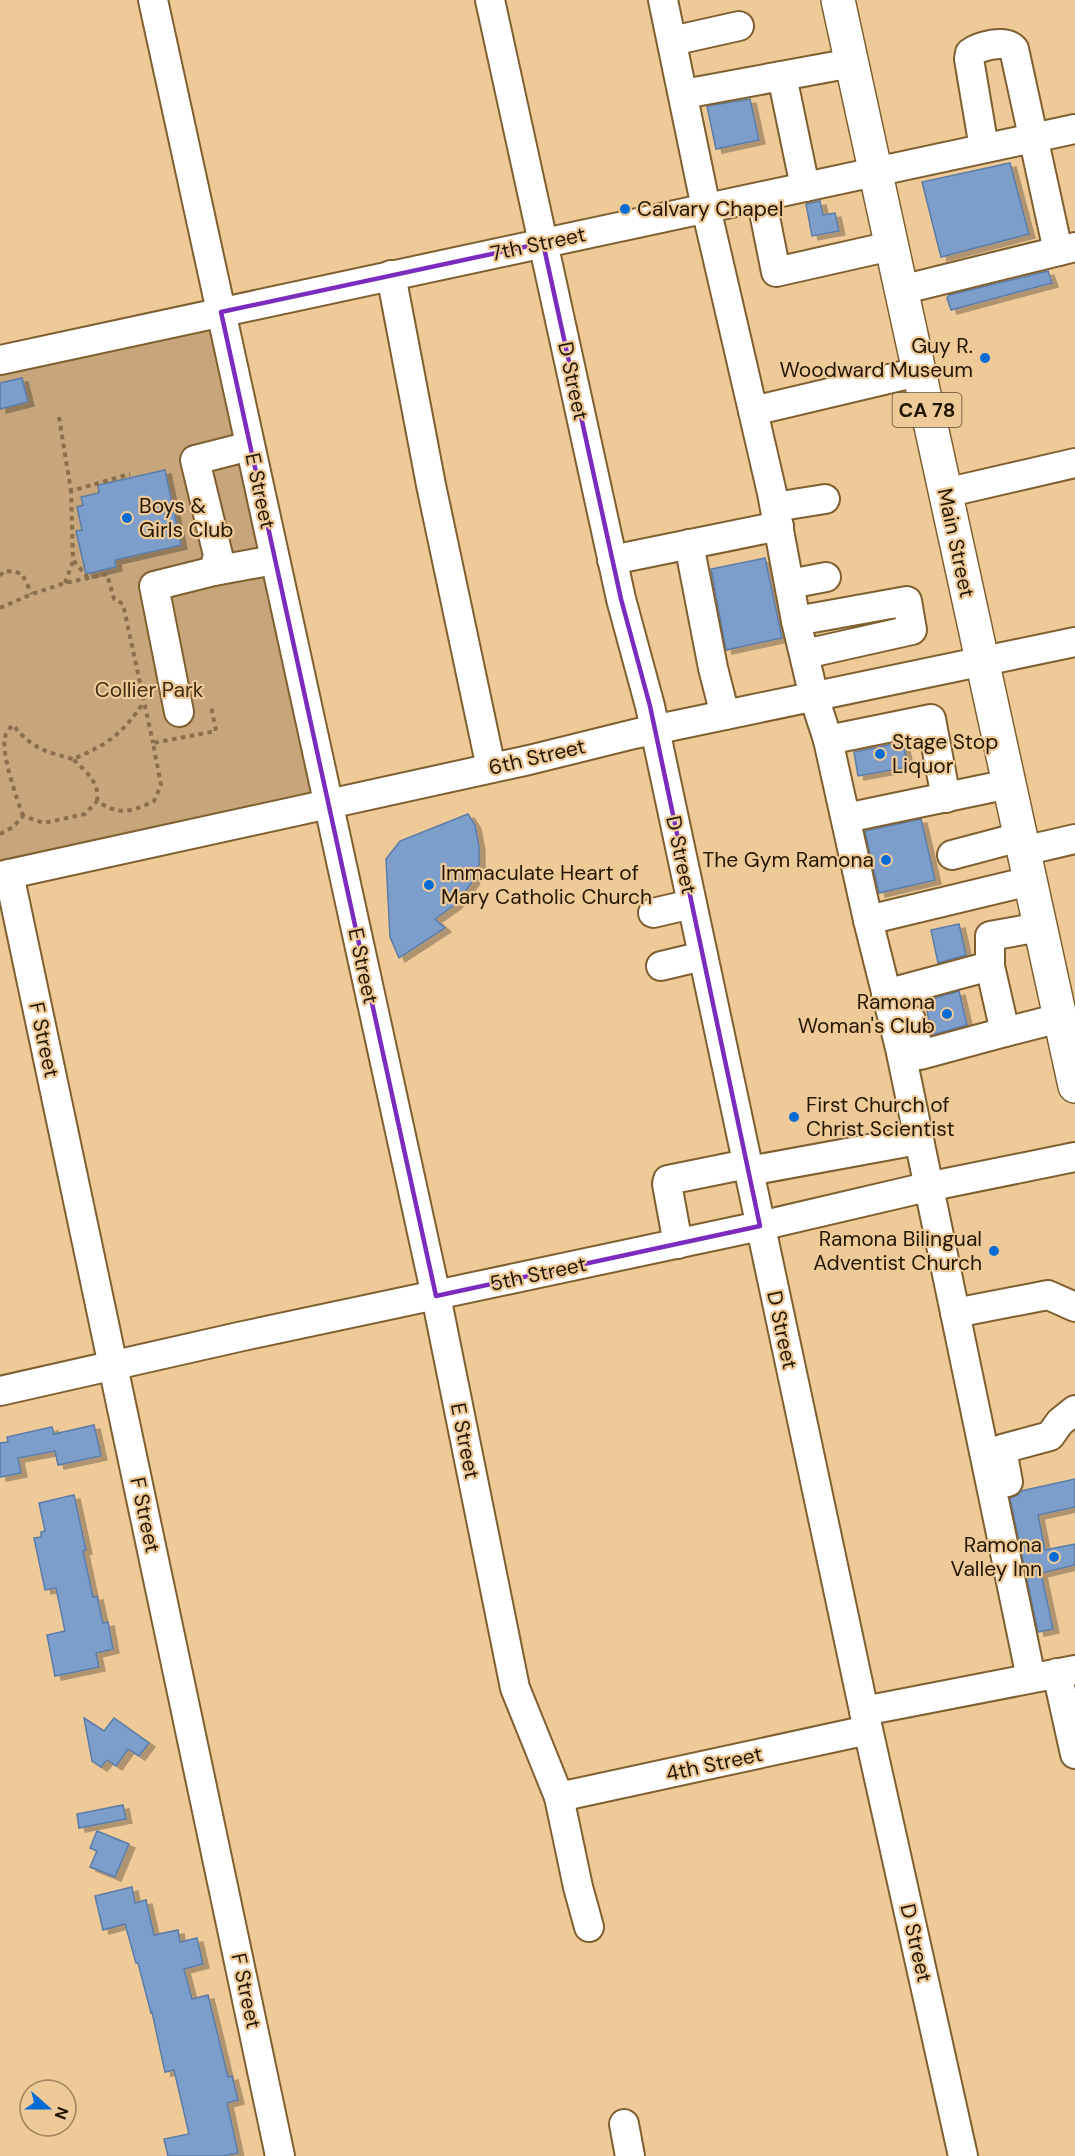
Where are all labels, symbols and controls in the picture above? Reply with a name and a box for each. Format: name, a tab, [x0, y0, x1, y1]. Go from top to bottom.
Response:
place label: Calvary Chapel	[637, 195, 783, 223]
marker: Calvary Chapel	[618, 202, 632, 216]
street label: 7th Street	[488, 220, 588, 268]
place label: Guy R. Woodward Museum	[780, 332, 973, 384]
street label: D Street	[551, 339, 595, 423]
marker: Guy R. Woodward Museum	[978, 351, 992, 365]
road number: CA 78	[892, 393, 962, 427]
street label: E Street	[238, 450, 282, 532]
street label: Main Street	[931, 486, 981, 600]
place label: Boys & Girls Club	[139, 492, 233, 544]
marker: Boys & Girls Club	[120, 511, 134, 525]
park label: Collier Park	[95, 676, 204, 704]
place label: Stage Stop Liquor	[892, 728, 998, 780]
street label: 6th Street	[486, 732, 588, 782]
marker: Stage Stop Liquor	[873, 747, 887, 761]
street label: D Street	[659, 813, 703, 897]
place label: The Gym Ramona	[702, 846, 874, 874]
marker: The Gym Ramona	[879, 853, 893, 867]
place label: Immaculate Heart of Mary Catholic Church	[441, 859, 652, 911]
marker: Immaculate Heart of Mary Catholic Church	[422, 878, 436, 892]
street label: E Street	[341, 925, 385, 1007]
place label: Ramona Woman's Club	[798, 988, 935, 1040]
street label: F Street	[22, 1000, 66, 1080]
marker: Ramona Woman's Club	[940, 1007, 954, 1021]
place label: First Church of Christ Scientist	[806, 1091, 955, 1143]
marker: First Church of Christ Scientist	[787, 1110, 801, 1124]
place label: Ramona Bilingual Adventist Church	[813, 1225, 982, 1277]
marker: Ramona Bilingual Adventist Church	[987, 1244, 1001, 1258]
street label: 5th Street	[487, 1250, 589, 1298]
street label: D Street	[760, 1288, 804, 1372]
street label: E Street	[444, 1401, 486, 1481]
street label: F Street	[123, 1475, 167, 1555]
place label: Ramona Valley Inn	[951, 1531, 1042, 1583]
marker: Ramona Valley Inn	[1047, 1550, 1061, 1564]
street label: 4th Street	[663, 1740, 765, 1788]
street label: D Street	[893, 1901, 939, 1985]
street label: F Street	[224, 1951, 268, 2031]
north arrow	[18, 2078, 78, 2138]
text: N	[50, 2104, 73, 2122]

